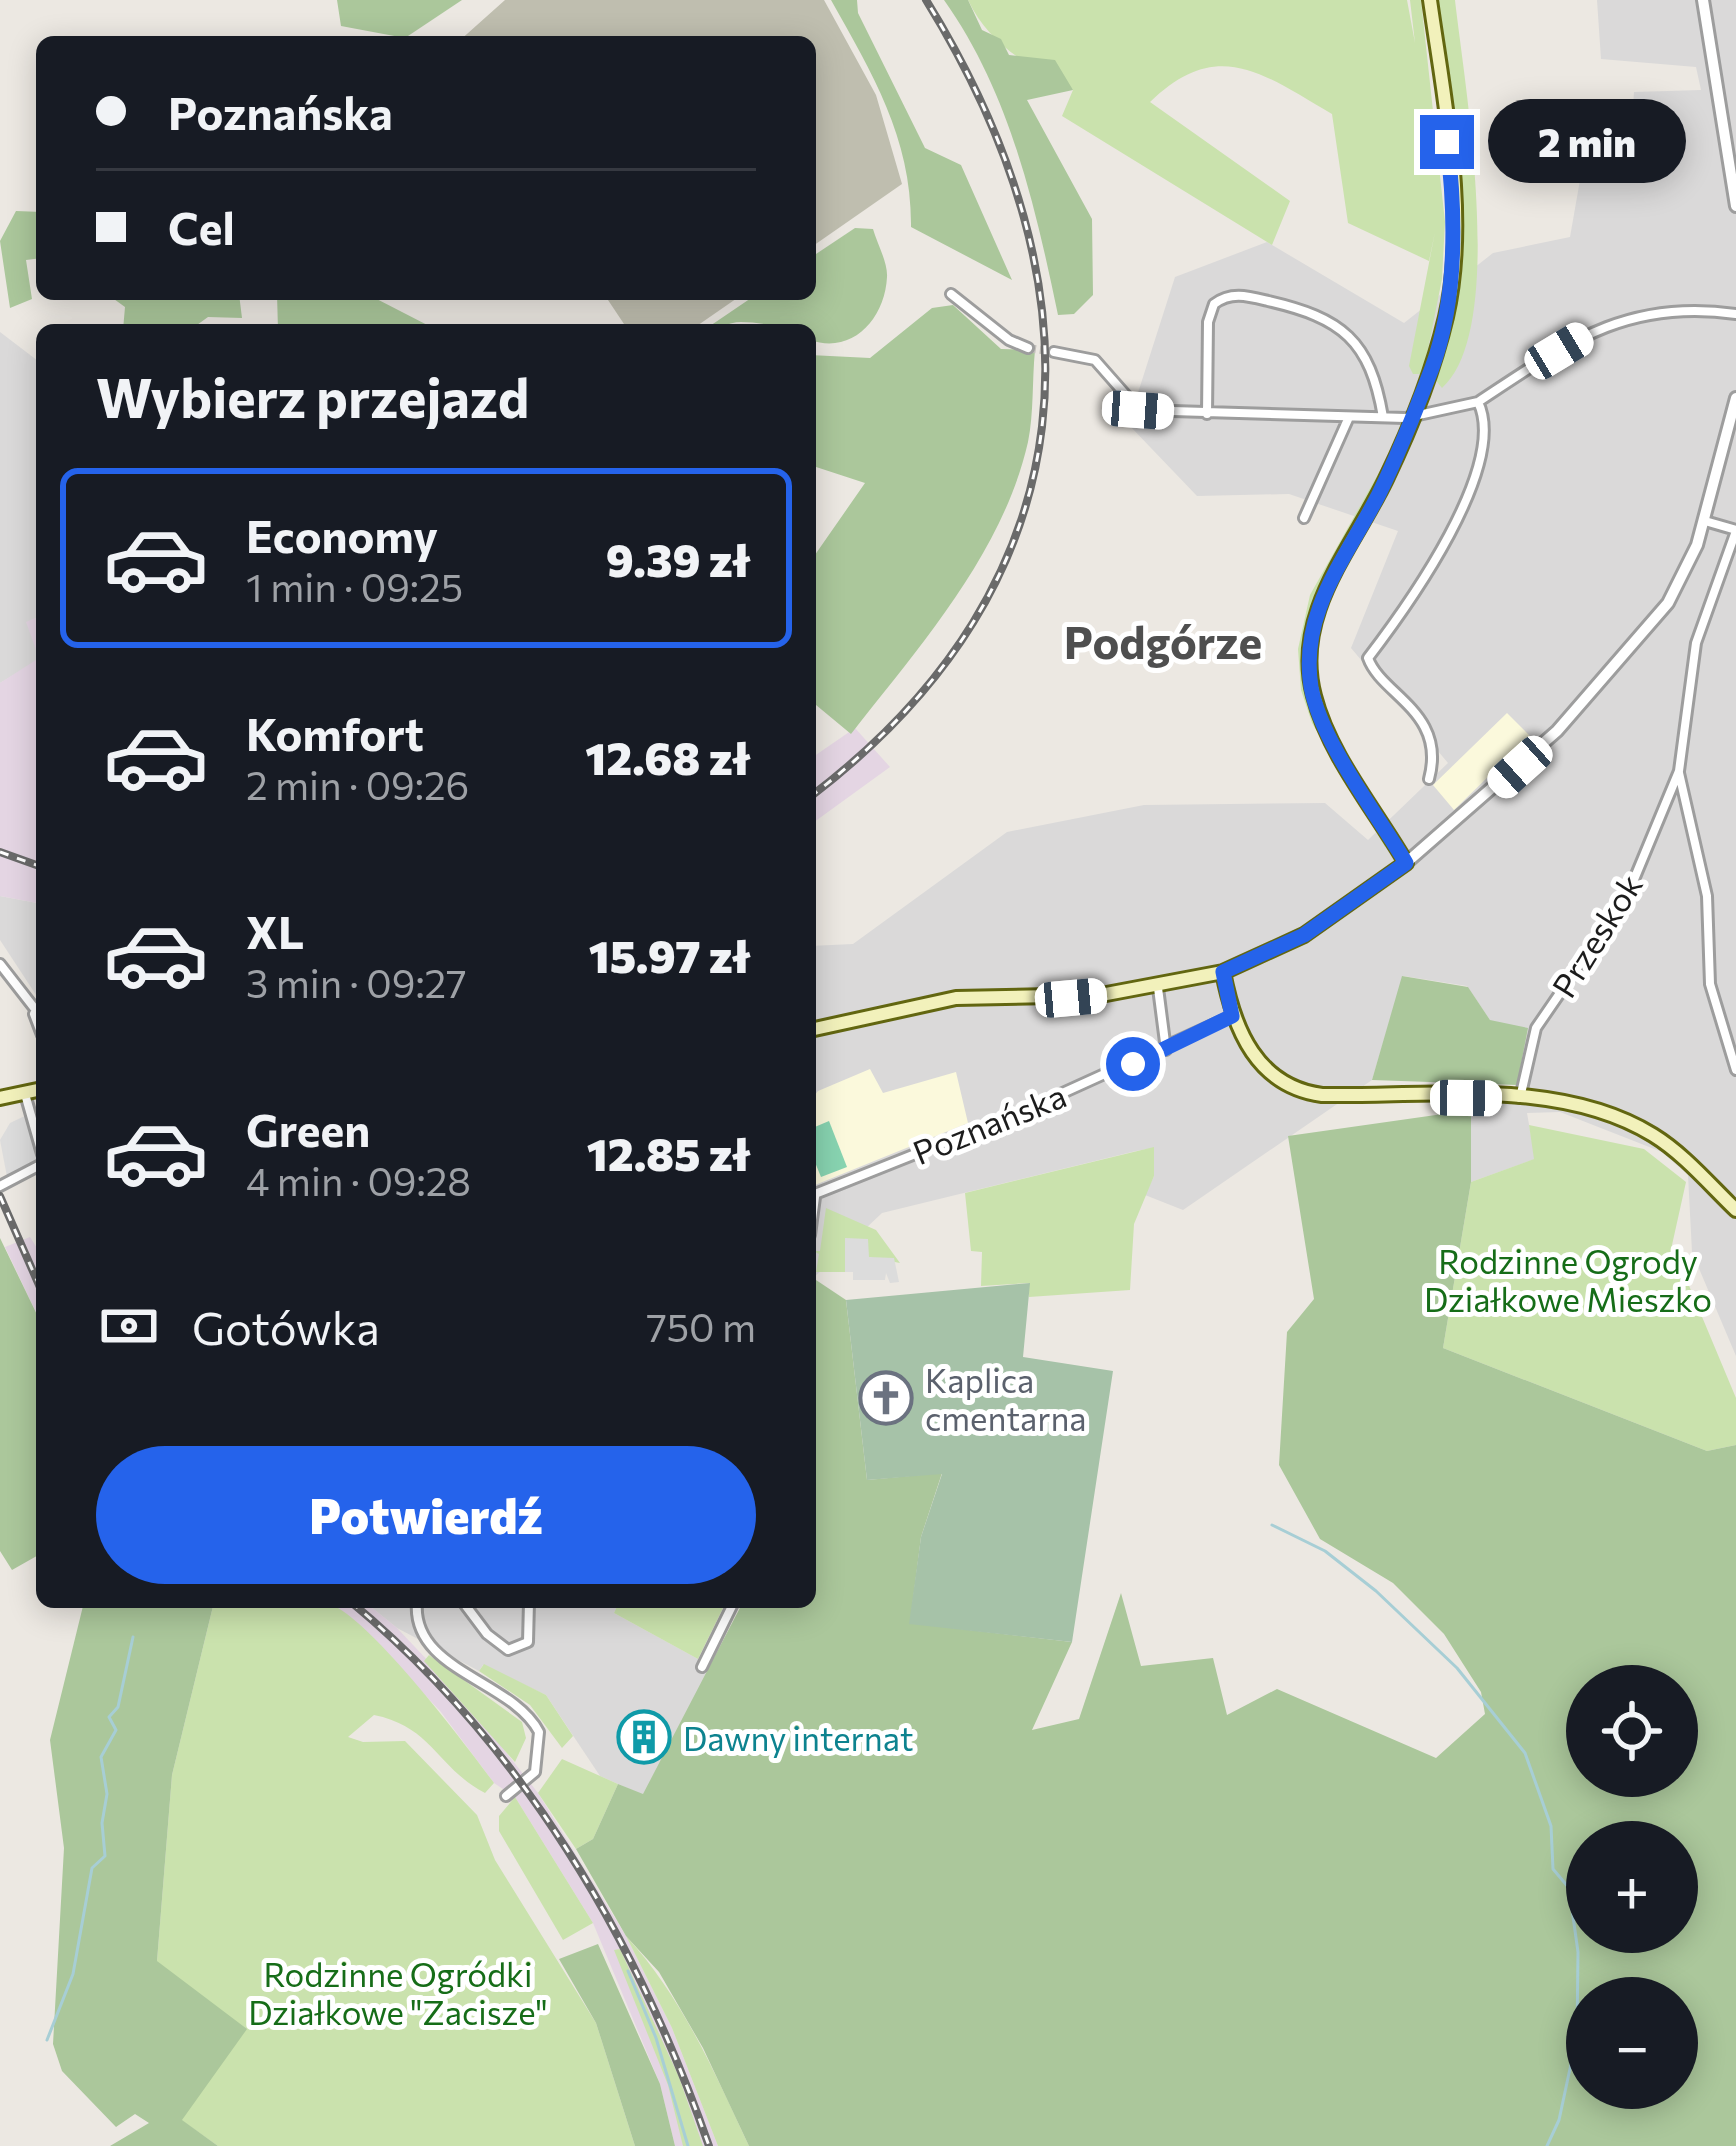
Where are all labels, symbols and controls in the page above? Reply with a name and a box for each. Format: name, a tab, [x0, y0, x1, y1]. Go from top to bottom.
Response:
text: Poznańska	[168, 84, 393, 139]
callout: 2 min	[1489, 100, 1687, 184]
route end	[1420, 115, 1474, 169]
text: 2 min	[1538, 117, 1636, 165]
text: Cel	[168, 199, 235, 254]
car	[1519, 317, 1599, 385]
text: Wybierz przejazd	[96, 363, 529, 429]
car	[1101, 390, 1175, 430]
icon: car	[102, 504, 210, 612]
text: Economy	[246, 507, 438, 562]
text: 9.39 zł	[606, 531, 750, 586]
text: 1 min · 09:25	[246, 562, 463, 610]
district label: Podgórze	[1064, 613, 1262, 668]
icon: car	[102, 702, 210, 810]
text: Komfort	[246, 705, 424, 760]
text: 12.68 zł	[585, 729, 750, 784]
car	[1481, 730, 1559, 804]
text: 2 min · 09:26	[246, 760, 469, 808]
street label: Przeskok	[1542, 866, 1650, 1004]
icon: car	[102, 900, 210, 1008]
text: XL	[246, 903, 304, 958]
text: 15.97 zł	[589, 927, 750, 982]
text: 3 min · 09:27	[246, 958, 467, 1006]
car	[1034, 977, 1108, 1019]
route start	[1106, 1037, 1160, 1091]
street label: Poznańska	[906, 1074, 1072, 1172]
car	[1430, 1079, 1502, 1117]
icon: car	[102, 1098, 210, 1206]
text: Green	[246, 1101, 370, 1156]
text: 12.85 zł	[587, 1125, 750, 1180]
text: 4 min · 09:28	[246, 1156, 471, 1204]
park label: Rodzinne Ogrody Działkowe Mieszko	[1424, 1240, 1712, 1319]
icon: cash	[96, 1293, 162, 1359]
text: Gotówka	[192, 1299, 380, 1354]
text: 750 m	[646, 1302, 756, 1350]
place label: Kaplica cmentarna	[925, 1359, 1087, 1438]
church icon: Kaplica cmentarna	[858, 1370, 914, 1426]
button: Potwierdź	[96, 1446, 756, 1584]
map controls	[1566, 1665, 1698, 2109]
button: locate	[1566, 1665, 1698, 1797]
building icon: Dawny internat	[616, 1709, 672, 1765]
place label: Dawny internat	[683, 1717, 914, 1758]
button: +	[1566, 1821, 1698, 1953]
park label: Rodzinne Ogródki Działkowe "Zacisze"	[248, 1953, 548, 2032]
button: −	[1566, 1977, 1698, 2109]

